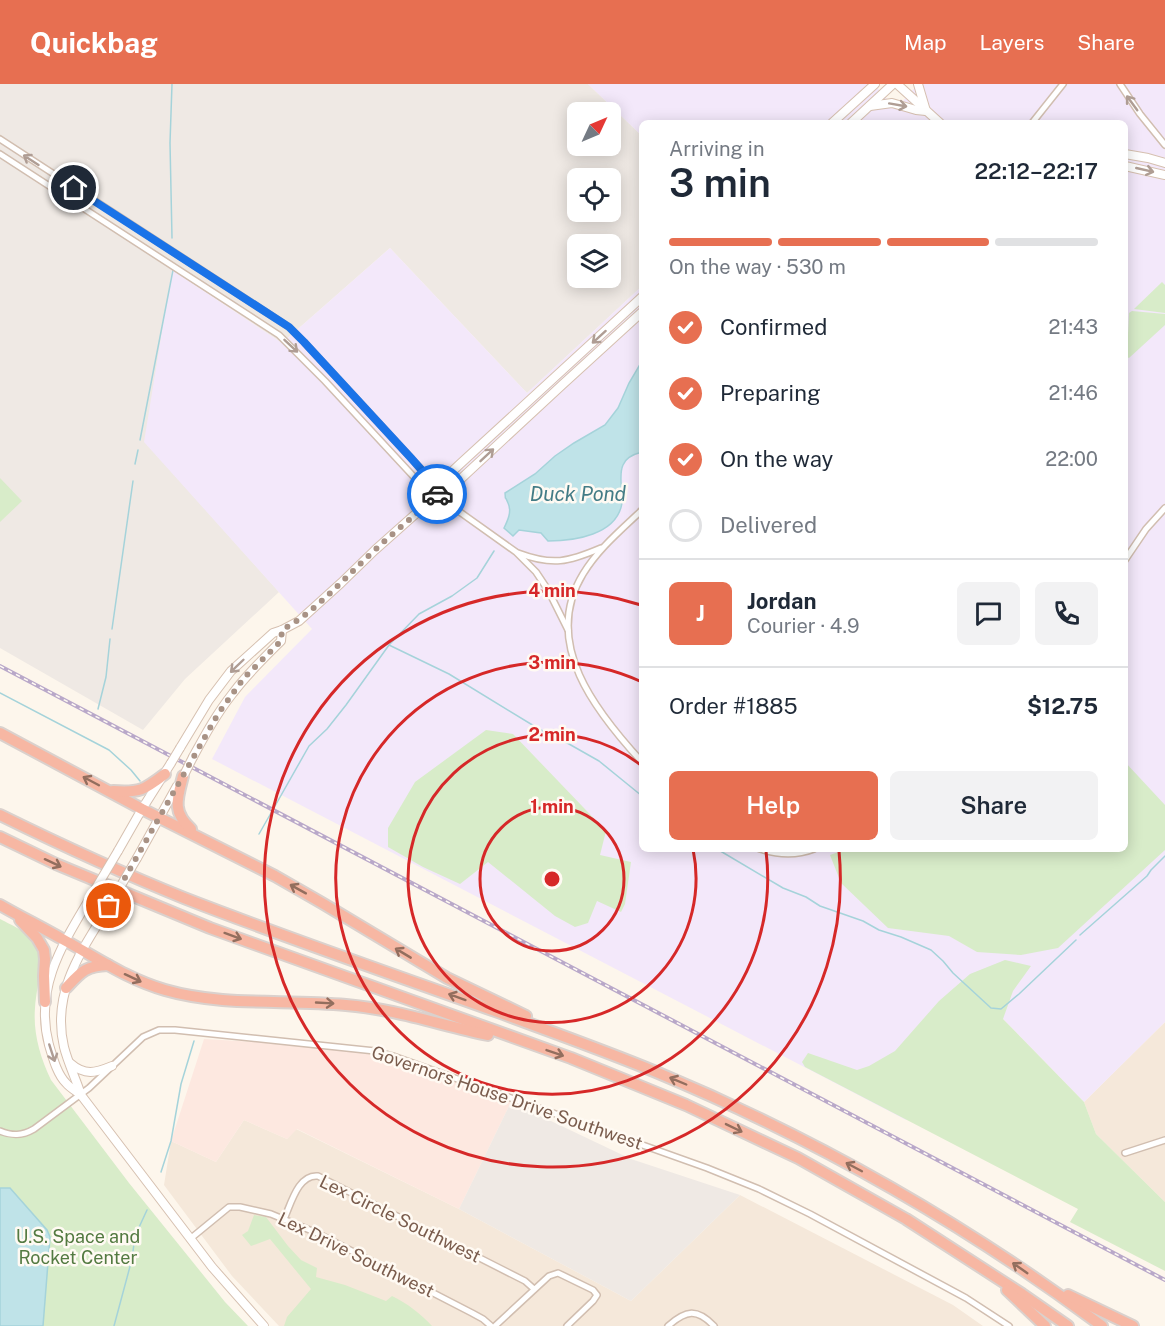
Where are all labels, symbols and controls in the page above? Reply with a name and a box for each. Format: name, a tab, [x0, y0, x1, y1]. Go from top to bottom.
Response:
text: Quickbag	[30, 26, 158, 59]
text: Map	[904, 30, 947, 55]
text: Layers	[980, 30, 1044, 55]
text: Share	[1077, 30, 1135, 55]
one-way arrow	[1126, 95, 1138, 112]
one-way arrow	[888, 100, 907, 111]
north arrow	[567, 102, 621, 156]
map controls	[567, 102, 621, 288]
text: Arriving in	[669, 137, 764, 161]
one-way arrow	[23, 153, 40, 165]
text: 22:12–22:17	[975, 158, 1098, 184]
text: 3 min	[669, 160, 771, 206]
pin	[48, 162, 99, 213]
one-way arrow	[1135, 164, 1154, 176]
button: locate	[567, 168, 621, 222]
icon: home	[57, 171, 90, 204]
button: layers	[567, 234, 621, 288]
text: On the way · 530 m	[669, 255, 846, 279]
icon: check	[669, 311, 702, 344]
text: Confirmed	[720, 314, 827, 340]
text: 21:43	[1048, 315, 1098, 339]
one-way arrow	[592, 330, 607, 344]
one-way arrow	[283, 338, 298, 353]
icon: check	[669, 377, 702, 410]
text: Preparing	[720, 380, 821, 406]
text: 21:46	[1049, 381, 1098, 405]
icon: check	[669, 443, 702, 476]
text: On the way	[720, 446, 833, 472]
text: 22:00	[1045, 447, 1098, 471]
one-way arrow	[479, 448, 494, 462]
courier	[407, 464, 467, 524]
icon: car	[421, 478, 454, 511]
water label: Duck Pond	[530, 482, 627, 506]
text: Delivered	[720, 512, 817, 538]
text: 4 min	[528, 580, 576, 601]
button: chat	[957, 582, 1020, 645]
button: phone	[1035, 582, 1098, 645]
text: Jordan	[747, 588, 816, 614]
text: J	[696, 600, 705, 626]
text: Courier · 4.9	[747, 614, 859, 638]
text: 3 min	[528, 652, 576, 673]
one-way arrow	[230, 659, 245, 673]
text: Order #1885	[669, 693, 798, 719]
text: $12.75	[1027, 693, 1098, 719]
text: 2 min	[528, 724, 576, 745]
button: Help	[669, 771, 878, 840]
button: Share	[890, 771, 1098, 840]
one-way arrow	[82, 775, 100, 786]
text: 1 min	[530, 796, 574, 817]
one-way arrow	[43, 857, 61, 869]
centre of rings	[542, 869, 562, 889]
pin	[83, 880, 134, 931]
one-way arrow	[290, 883, 307, 895]
icon: bag	[92, 889, 125, 922]
one-way arrow	[223, 932, 242, 943]
one-way arrow	[395, 946, 412, 958]
one-way arrow	[124, 972, 142, 984]
one-way arrow	[448, 991, 467, 1002]
one-way arrow	[314, 998, 334, 1009]
street label: Governors House Drive Southwest	[369, 1041, 645, 1154]
one-way arrow	[47, 1043, 58, 1062]
one-way arrow	[545, 1048, 564, 1059]
one-way arrow	[670, 1075, 688, 1086]
one-way arrow	[725, 1123, 743, 1135]
one-way arrow	[845, 1161, 863, 1172]
street label: Lex Circle Southwest	[316, 1170, 484, 1267]
street label: Lex Drive Southwest	[275, 1208, 438, 1301]
park label: U.S. Space and Rocket Center	[16, 1226, 140, 1268]
one-way arrow	[1013, 1262, 1029, 1274]

